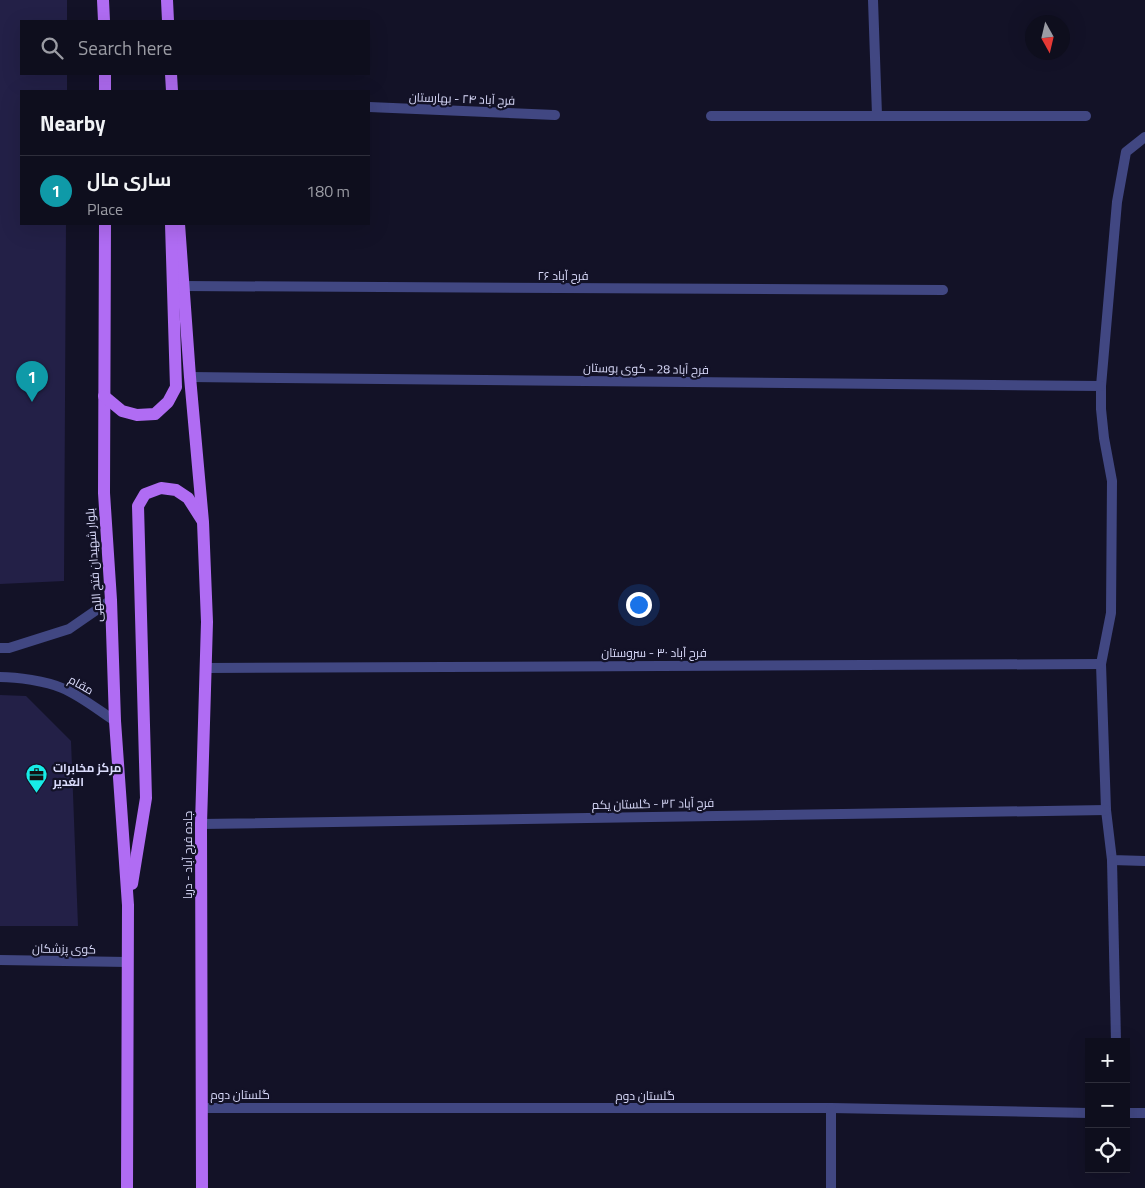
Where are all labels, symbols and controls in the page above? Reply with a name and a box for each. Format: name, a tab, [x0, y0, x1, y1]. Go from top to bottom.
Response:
north arrow	[1025, 15, 1070, 60]
search box	[20, 20, 370, 75]
text: Search here	[78, 33, 172, 62]
icon: search	[38, 34, 66, 62]
street label: فرح آباد ۲۴ - بهارستان	[408, 87, 516, 110]
text: Nearby	[40, 107, 105, 139]
text: ساری مال	[87, 164, 171, 193]
text: 1	[52, 179, 60, 203]
text: 180 m	[306, 179, 350, 203]
text: Place	[87, 197, 123, 221]
street label: فرح آباد ۲۶	[538, 266, 588, 285]
street label: فرح آباد 28 - کوی بوستان	[583, 358, 709, 379]
pin: 1	[16, 361, 48, 402]
street label: بلوار شهیدان فتح اللهی	[80, 507, 107, 623]
your location	[626, 592, 652, 618]
street label: فرح آباد ۳۰ - سروستان	[601, 643, 707, 662]
street label: مقام	[65, 670, 97, 699]
place label: مرکز مخابرات الغدیر	[52, 758, 122, 791]
office icon: مرکز مخابرات الغدیر	[25, 763, 49, 794]
street label: فرح آباد ۳۲ - گلستان یکم	[591, 793, 714, 814]
street label: جاده فرح آباد - دریا	[178, 811, 197, 899]
street label: کوی پزشکان	[32, 938, 96, 959]
map controls	[1085, 1038, 1130, 1173]
button: +	[1085, 1038, 1130, 1083]
button: −	[1085, 1083, 1130, 1128]
street label: گلستان دوم	[210, 1085, 270, 1104]
street label: گلستان دوم	[615, 1086, 675, 1105]
button: locate	[1085, 1128, 1130, 1173]

